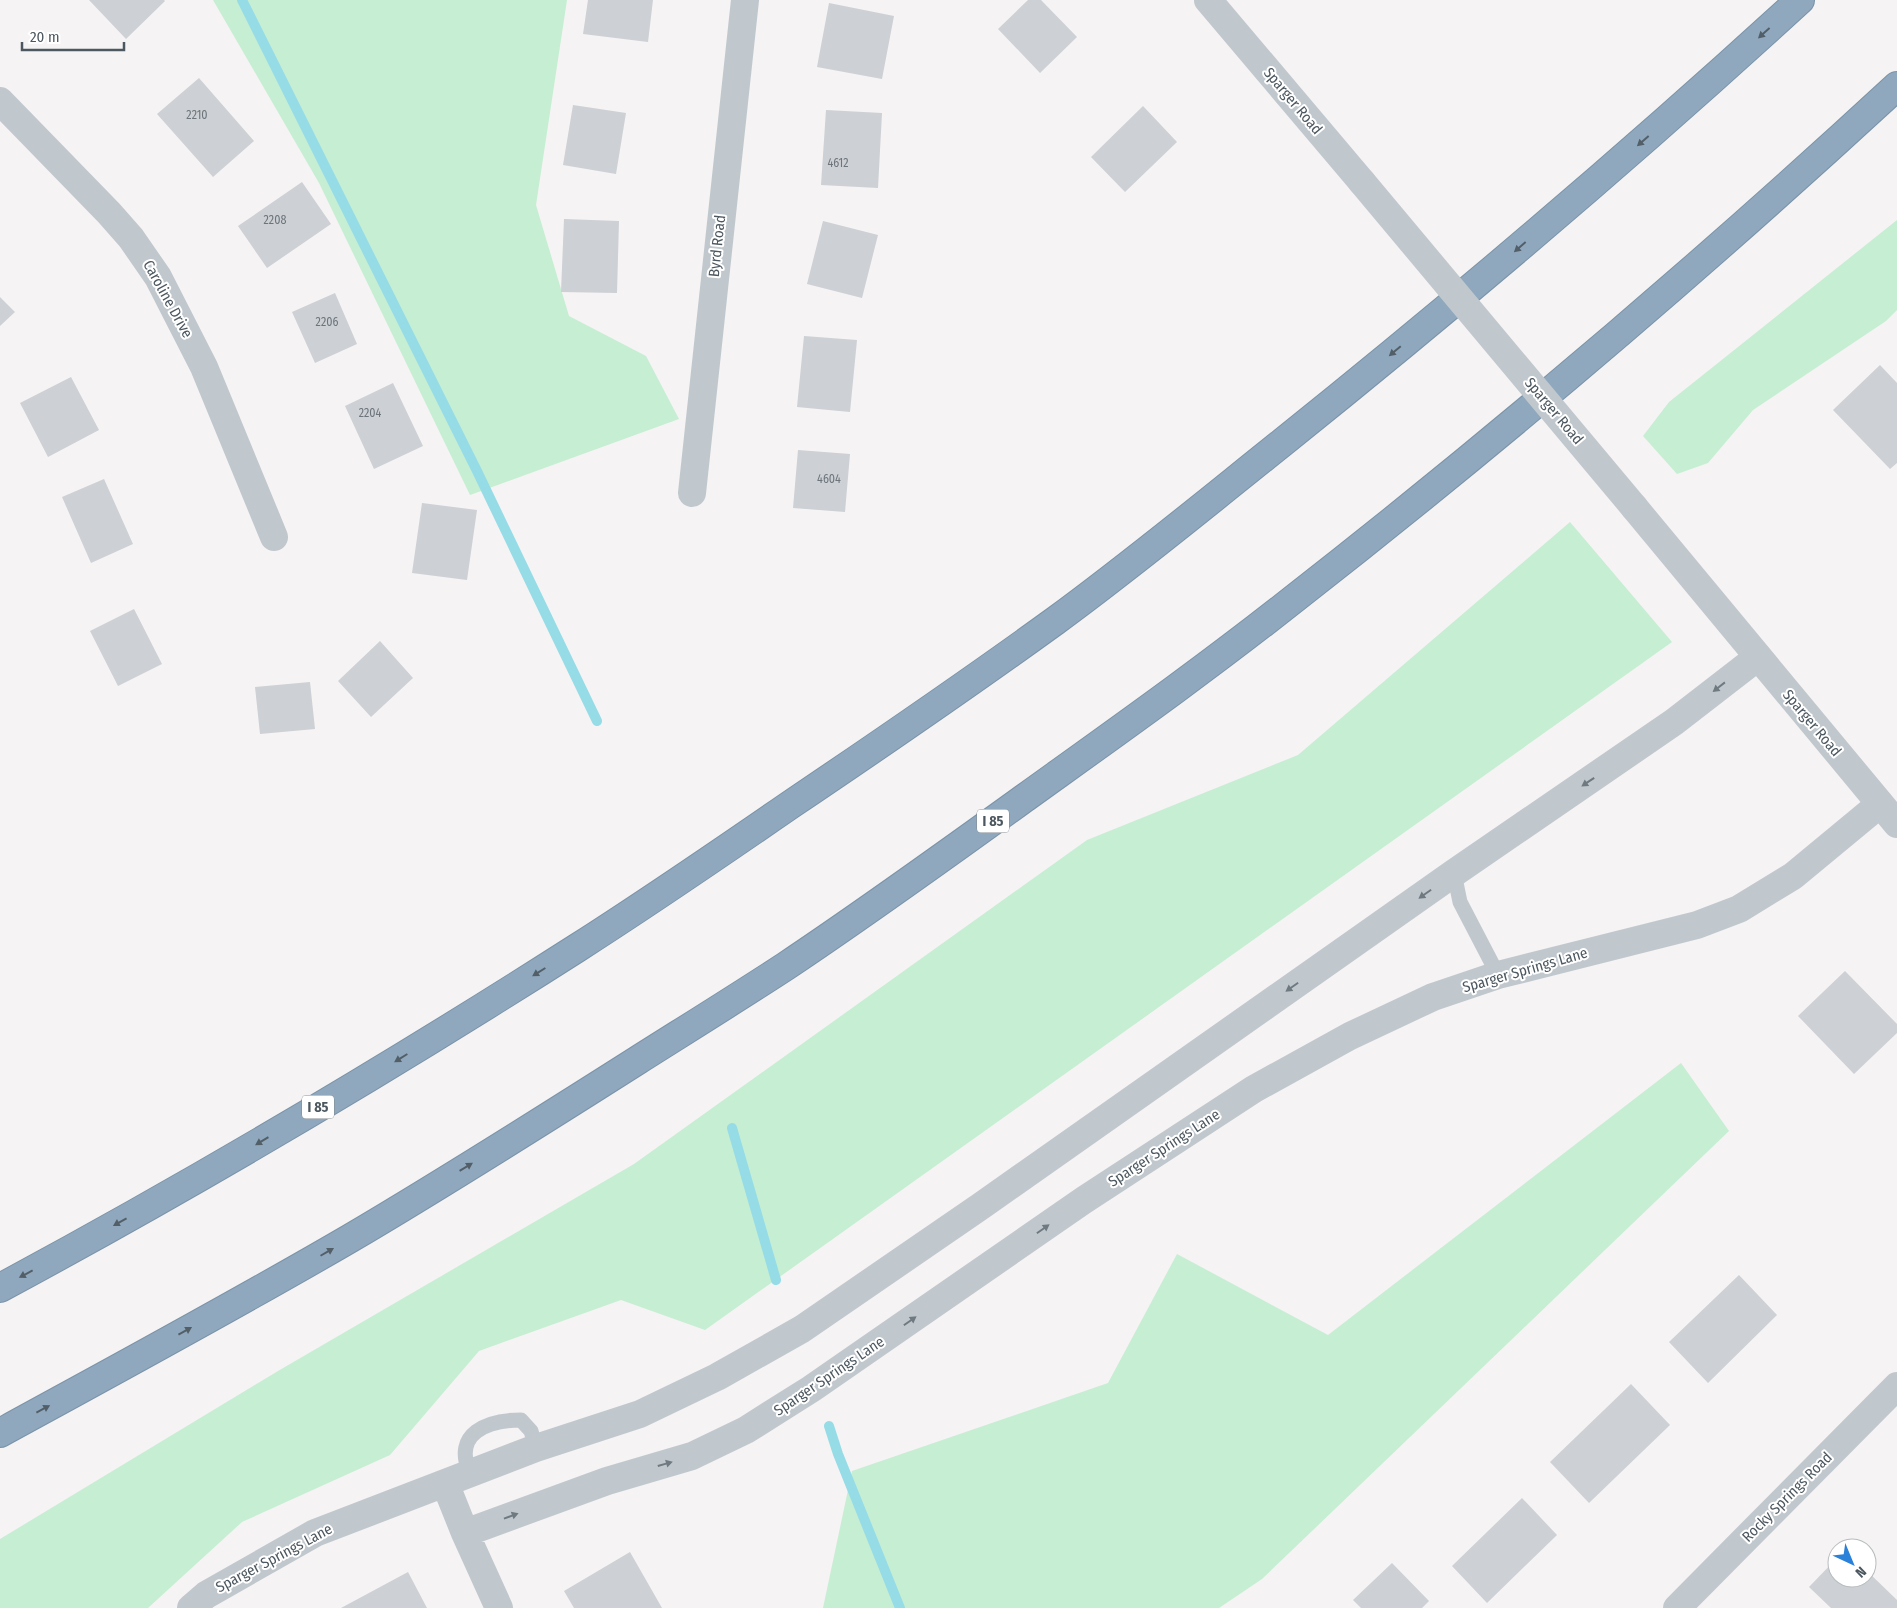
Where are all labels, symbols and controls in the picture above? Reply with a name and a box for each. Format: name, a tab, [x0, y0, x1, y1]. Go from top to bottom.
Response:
scale bar	[22, 20, 125, 52]
one-way arrow	[1759, 27, 1771, 39]
text: 20 m	[30, 28, 60, 46]
street label: Sparger Road	[1260, 64, 1326, 138]
house number: 2210	[186, 108, 208, 122]
one-way arrow	[1637, 136, 1650, 147]
house number: 4612	[827, 156, 849, 170]
house number: 2208	[264, 213, 286, 227]
street label: Byrd Road	[705, 214, 729, 278]
one-way arrow	[1514, 241, 1526, 252]
street label: Caroline Drive	[139, 257, 197, 341]
house number: 2206	[316, 315, 338, 329]
one-way arrow	[1389, 345, 1401, 356]
street label: Sparger Road	[1521, 374, 1587, 448]
house number: 2204	[359, 406, 382, 420]
house number: 4604	[817, 472, 841, 486]
one-way arrow	[1713, 681, 1726, 692]
street label: Sparger Road	[1779, 686, 1845, 760]
one-way arrow	[1581, 777, 1594, 787]
road number: I 85	[977, 809, 1009, 832]
one-way arrow	[1418, 889, 1432, 899]
street label: Sparger Springs Lane	[1460, 944, 1590, 996]
one-way arrow	[533, 967, 546, 977]
one-way arrow	[1285, 982, 1299, 992]
one-way arrow	[395, 1054, 408, 1063]
road number: I 85	[302, 1096, 334, 1118]
street label: Sparger Springs Lane	[1105, 1105, 1223, 1191]
one-way arrow	[255, 1137, 268, 1146]
one-way arrow	[459, 1163, 473, 1172]
one-way arrow	[114, 1217, 127, 1226]
one-way arrow	[1036, 1224, 1050, 1233]
one-way arrow	[320, 1247, 334, 1256]
one-way arrow	[18, 1270, 33, 1278]
one-way arrow	[903, 1316, 916, 1326]
one-way arrow	[179, 1327, 192, 1336]
street label: Sparger Springs Lane	[770, 1332, 888, 1420]
one-way arrow	[36, 1405, 50, 1413]
street label: Rocky Springs Road	[1738, 1448, 1836, 1546]
one-way arrow	[657, 1459, 672, 1467]
one-way arrow	[504, 1512, 519, 1520]
street label: Sparger Springs Lane	[213, 1520, 335, 1596]
north arrow	[1827, 1538, 1877, 1588]
text: N	[1852, 1563, 1870, 1581]

